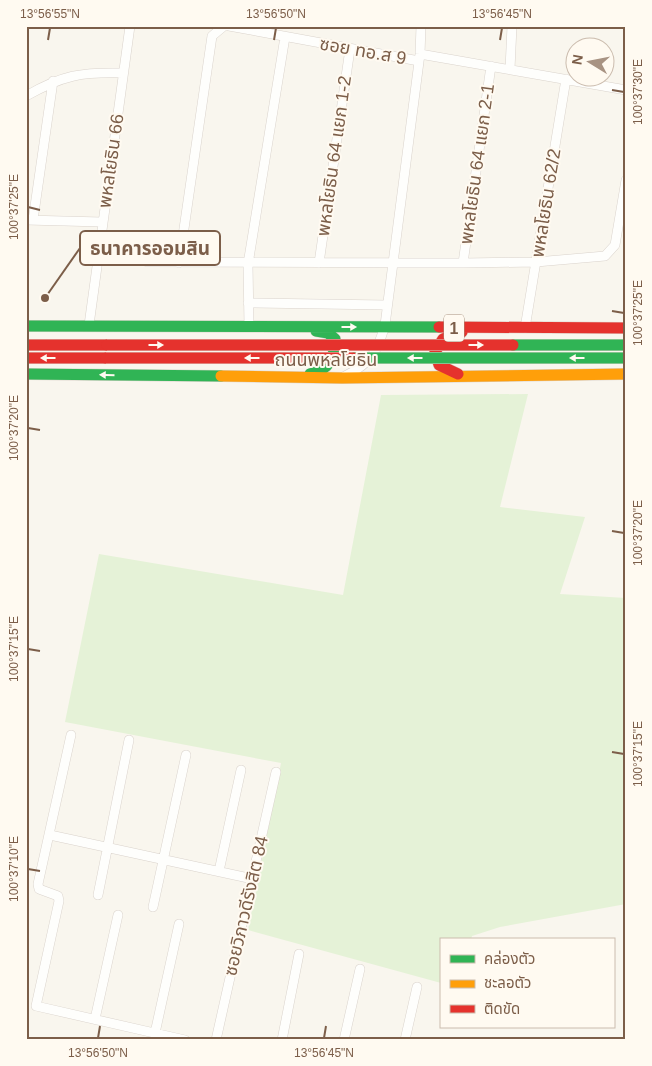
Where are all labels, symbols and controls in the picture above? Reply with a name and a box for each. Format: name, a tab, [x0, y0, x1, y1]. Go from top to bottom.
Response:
text: 13°56'55"N	[20, 7, 80, 21]
text: 13°56'50"N	[246, 7, 306, 21]
text: 13°56'45"N	[472, 7, 532, 21]
street label: ซอย ทอ.ส 9	[318, 34, 408, 68]
north arrow	[564, 38, 614, 88]
text: N	[568, 53, 586, 66]
text: 100°37'30"E	[631, 59, 645, 125]
street label: พหลโยธิน 64 แยก 1-2	[313, 74, 355, 238]
street label: พหลโยธิน 64 แยก 2-1	[456, 82, 498, 246]
street label: พหลโยธิน 66	[94, 113, 128, 209]
street label: พหลโยธิน 62/2	[528, 147, 564, 259]
text: 100°37'25"E	[7, 174, 21, 240]
callout: ธนาคารออมสิน	[80, 231, 220, 265]
text: ธนาคารออมสิน	[90, 238, 210, 259]
text: 100°37'25"E	[631, 280, 645, 346]
road number: 1	[444, 314, 464, 342]
one-way arrow	[341, 323, 357, 331]
one-way arrow	[148, 341, 164, 349]
one-way arrow	[468, 341, 484, 349]
street label: ถนนพหลโยธิน	[275, 350, 377, 370]
one-way arrow	[40, 354, 56, 362]
one-way arrow	[244, 354, 260, 362]
one-way arrow	[406, 354, 422, 362]
one-way arrow	[569, 354, 585, 362]
one-way arrow	[99, 371, 115, 379]
text: 100°37'20"E	[7, 395, 21, 461]
text: 100°37'20"E	[631, 500, 645, 566]
text: 100°37'15"E	[7, 616, 21, 682]
text: 100°37'15"E	[631, 721, 645, 787]
street label: ซอยวิภาวดีรังสิต 84	[220, 834, 272, 978]
text: 100°37'10"E	[7, 836, 21, 902]
legend	[440, 938, 614, 1028]
text: คล่องตัว	[484, 950, 535, 967]
text: ชะลอตัว	[484, 974, 531, 991]
text: ติดขัด	[484, 1000, 520, 1017]
text: 13°56'50"N	[68, 1046, 128, 1060]
text: 13°56'45"N	[294, 1046, 354, 1060]

